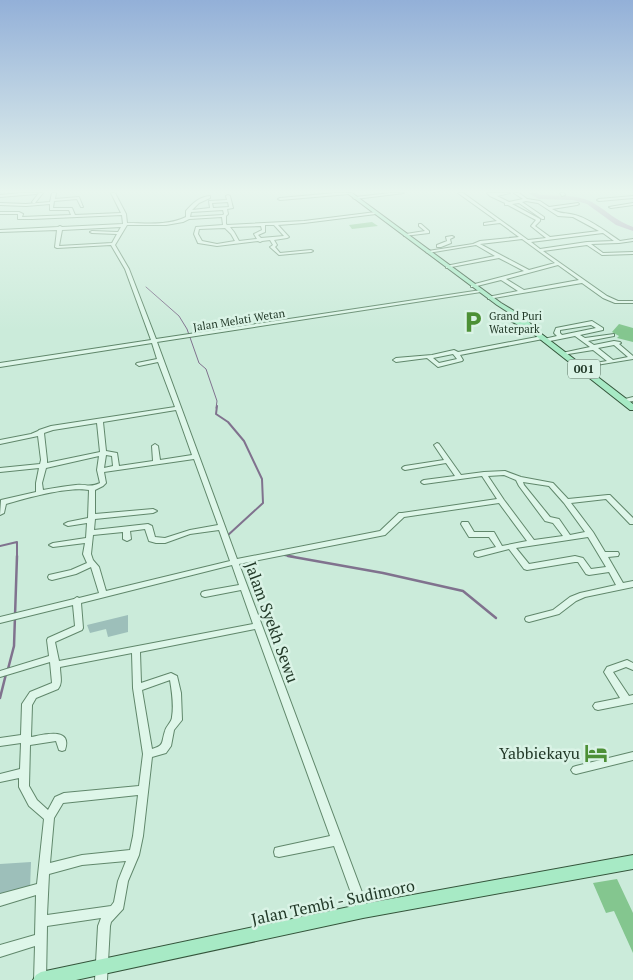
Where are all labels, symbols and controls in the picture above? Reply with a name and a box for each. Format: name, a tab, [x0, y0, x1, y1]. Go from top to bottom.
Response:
street label: Jalan Melati Wetan	[192, 306, 286, 334]
parking icon: Grand Puri Waterpark	[460, 309, 486, 335]
place label: Grand Puri Waterpark	[489, 309, 542, 336]
road number: 001	[568, 359, 600, 378]
street label: Jalam Syekh Sewu	[240, 558, 304, 686]
hotel icon: Yabbiekayu	[583, 740, 609, 766]
place label: Yabbiekayu	[499, 742, 580, 764]
street label: Jalan Tembi - Sudimoro	[249, 874, 417, 930]

